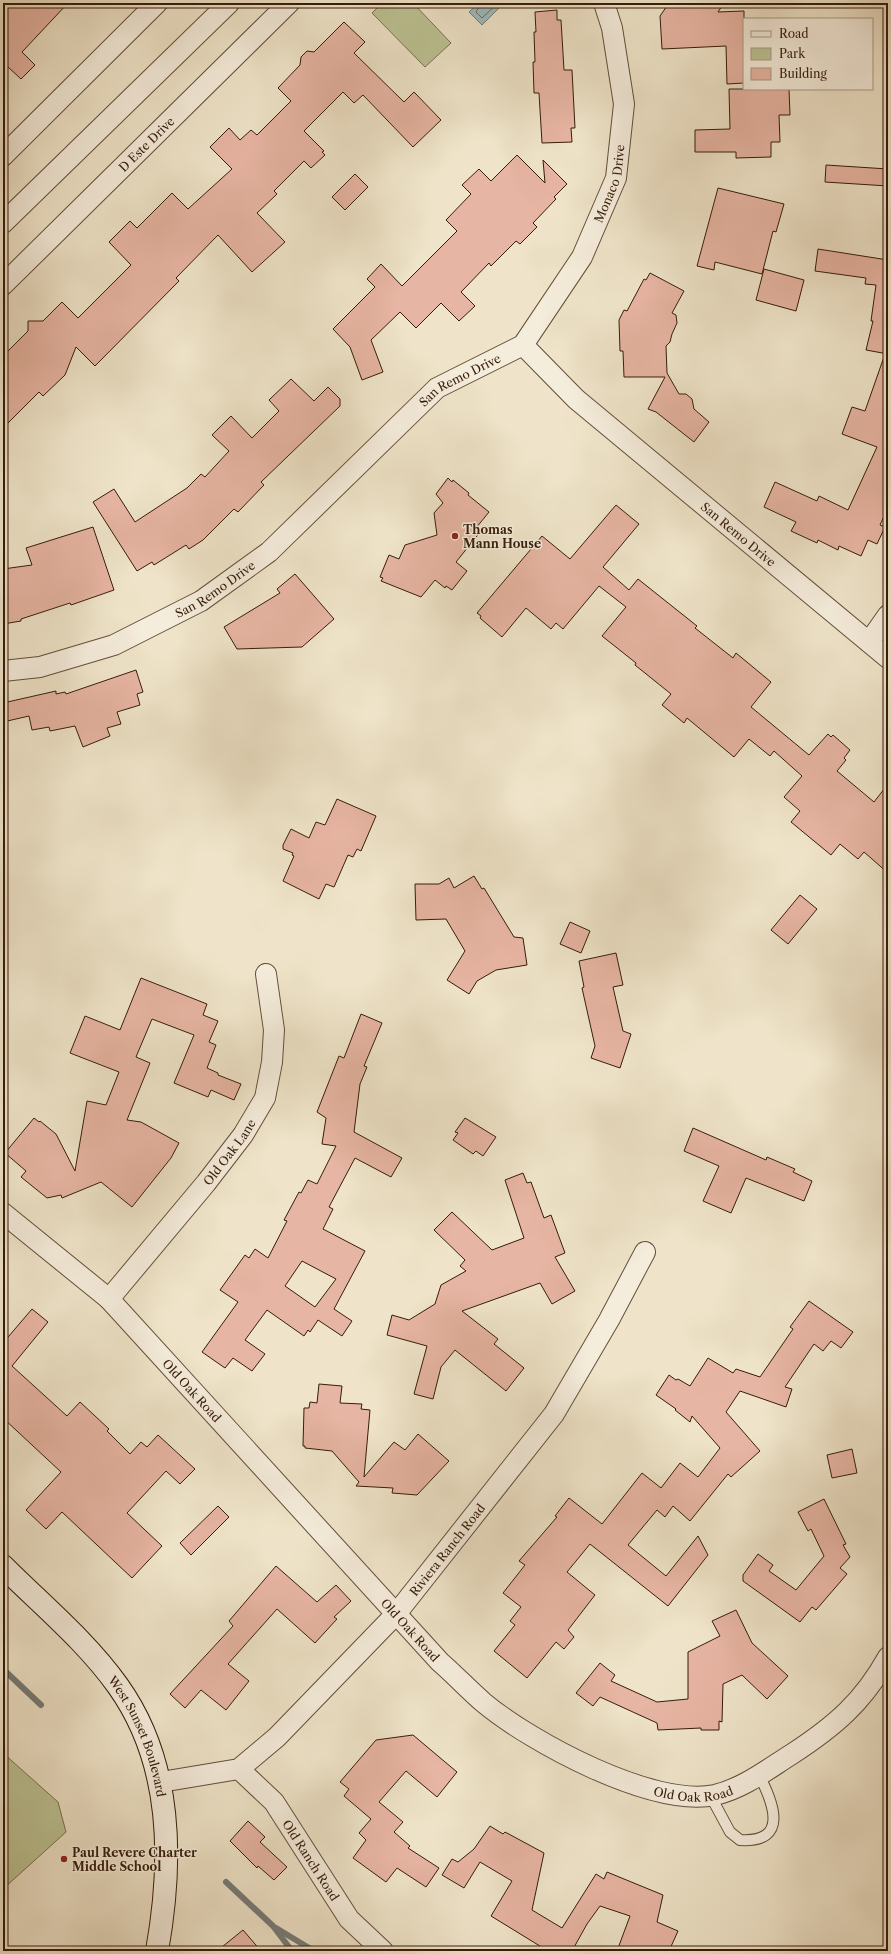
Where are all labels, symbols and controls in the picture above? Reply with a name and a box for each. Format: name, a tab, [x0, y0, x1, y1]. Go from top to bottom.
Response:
legend	[743, 18, 873, 90]
text: Road	[779, 26, 809, 41]
text: Park	[779, 46, 806, 61]
text: Building	[779, 66, 827, 81]
street label: D Este Drive	[115, 113, 177, 174]
street label: Monaco Drive	[590, 143, 627, 225]
street label: San Remo Drive	[415, 350, 503, 409]
street label: San Remo Drive	[698, 499, 779, 570]
place label: Thomas Mann House	[463, 522, 541, 551]
marker: Thomas Mann House	[450, 531, 460, 541]
street label: San Remo Drive	[172, 557, 258, 620]
street label: Old Oak Lane	[200, 1116, 259, 1188]
street label: Old Oak Road	[160, 1356, 225, 1425]
street label: Riviera Ranch Road	[406, 1500, 488, 1599]
street label: Old Oak Road	[378, 1595, 443, 1665]
street label: West Sunset Boulevard	[105, 1672, 169, 1799]
street label: Old Oak Road	[652, 1782, 736, 1804]
street label: Old Ranch Road	[280, 1817, 343, 1904]
place label: Paul Revere Charter Middle School	[72, 1845, 197, 1874]
marker: Paul Revere Charter Middle School	[59, 1854, 69, 1864]

